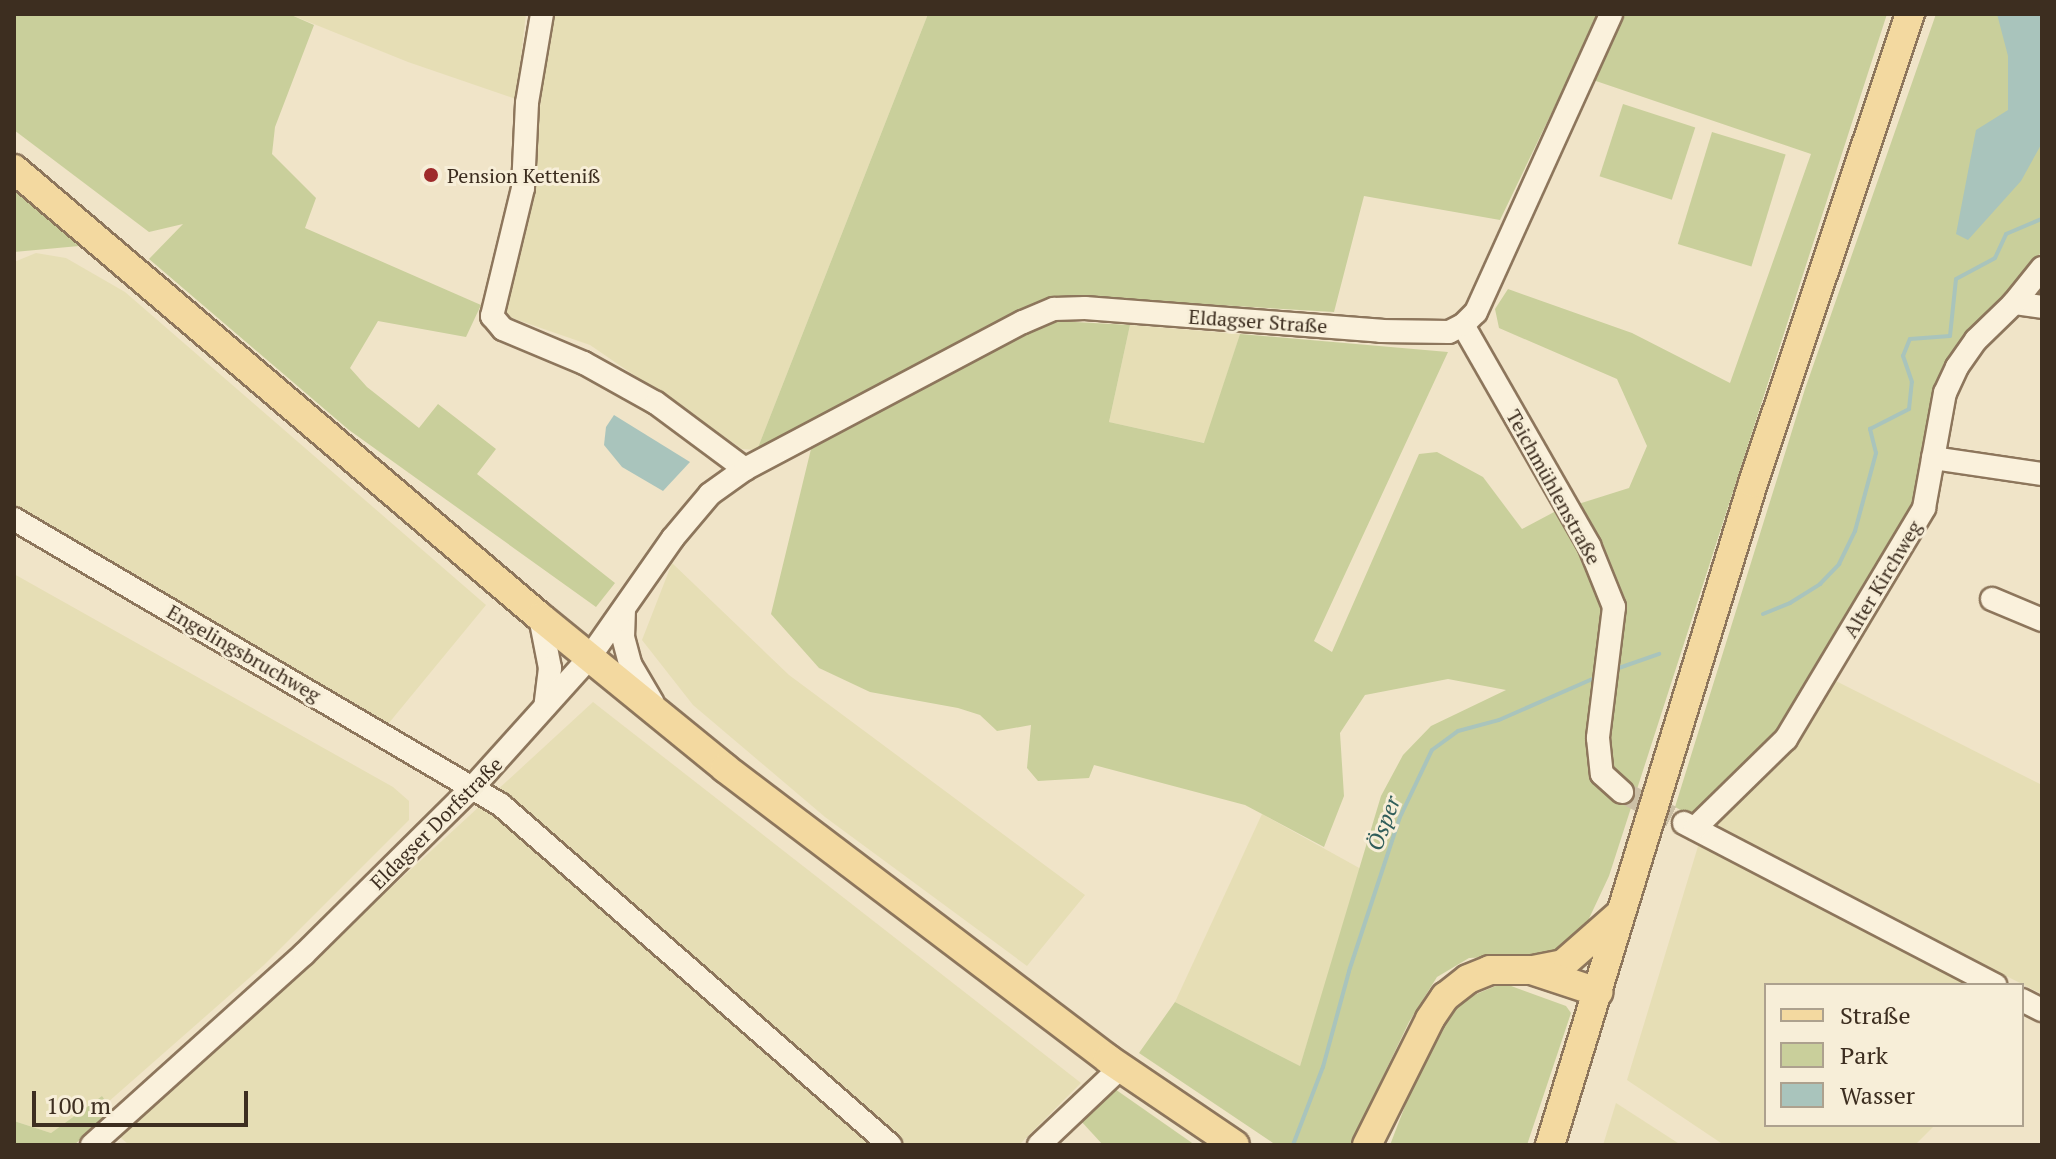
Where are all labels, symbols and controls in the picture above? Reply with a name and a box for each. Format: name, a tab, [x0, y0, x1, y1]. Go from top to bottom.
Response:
place label: Pension Ketteniß	[447, 163, 600, 187]
marker: Pension Ketteniß	[422, 166, 440, 184]
street label: Eldagser Straße	[1188, 304, 1328, 338]
street label: Teichmühlenstraße	[1501, 405, 1607, 569]
street label: Alter Kirchweg	[1838, 516, 1926, 642]
street label: Engelingsbruchweg	[163, 599, 325, 707]
street label: Eldagser Dorfstraße	[365, 752, 507, 894]
water label: Ösper	[1361, 792, 1405, 854]
legend	[1764, 983, 2024, 1127]
text: Straße	[1840, 999, 1911, 1031]
text: Park	[1840, 1039, 1888, 1071]
scale bar	[36, 1075, 252, 1125]
text: Wasser	[1840, 1079, 1915, 1111]
text: 100 m	[46, 1089, 111, 1121]

